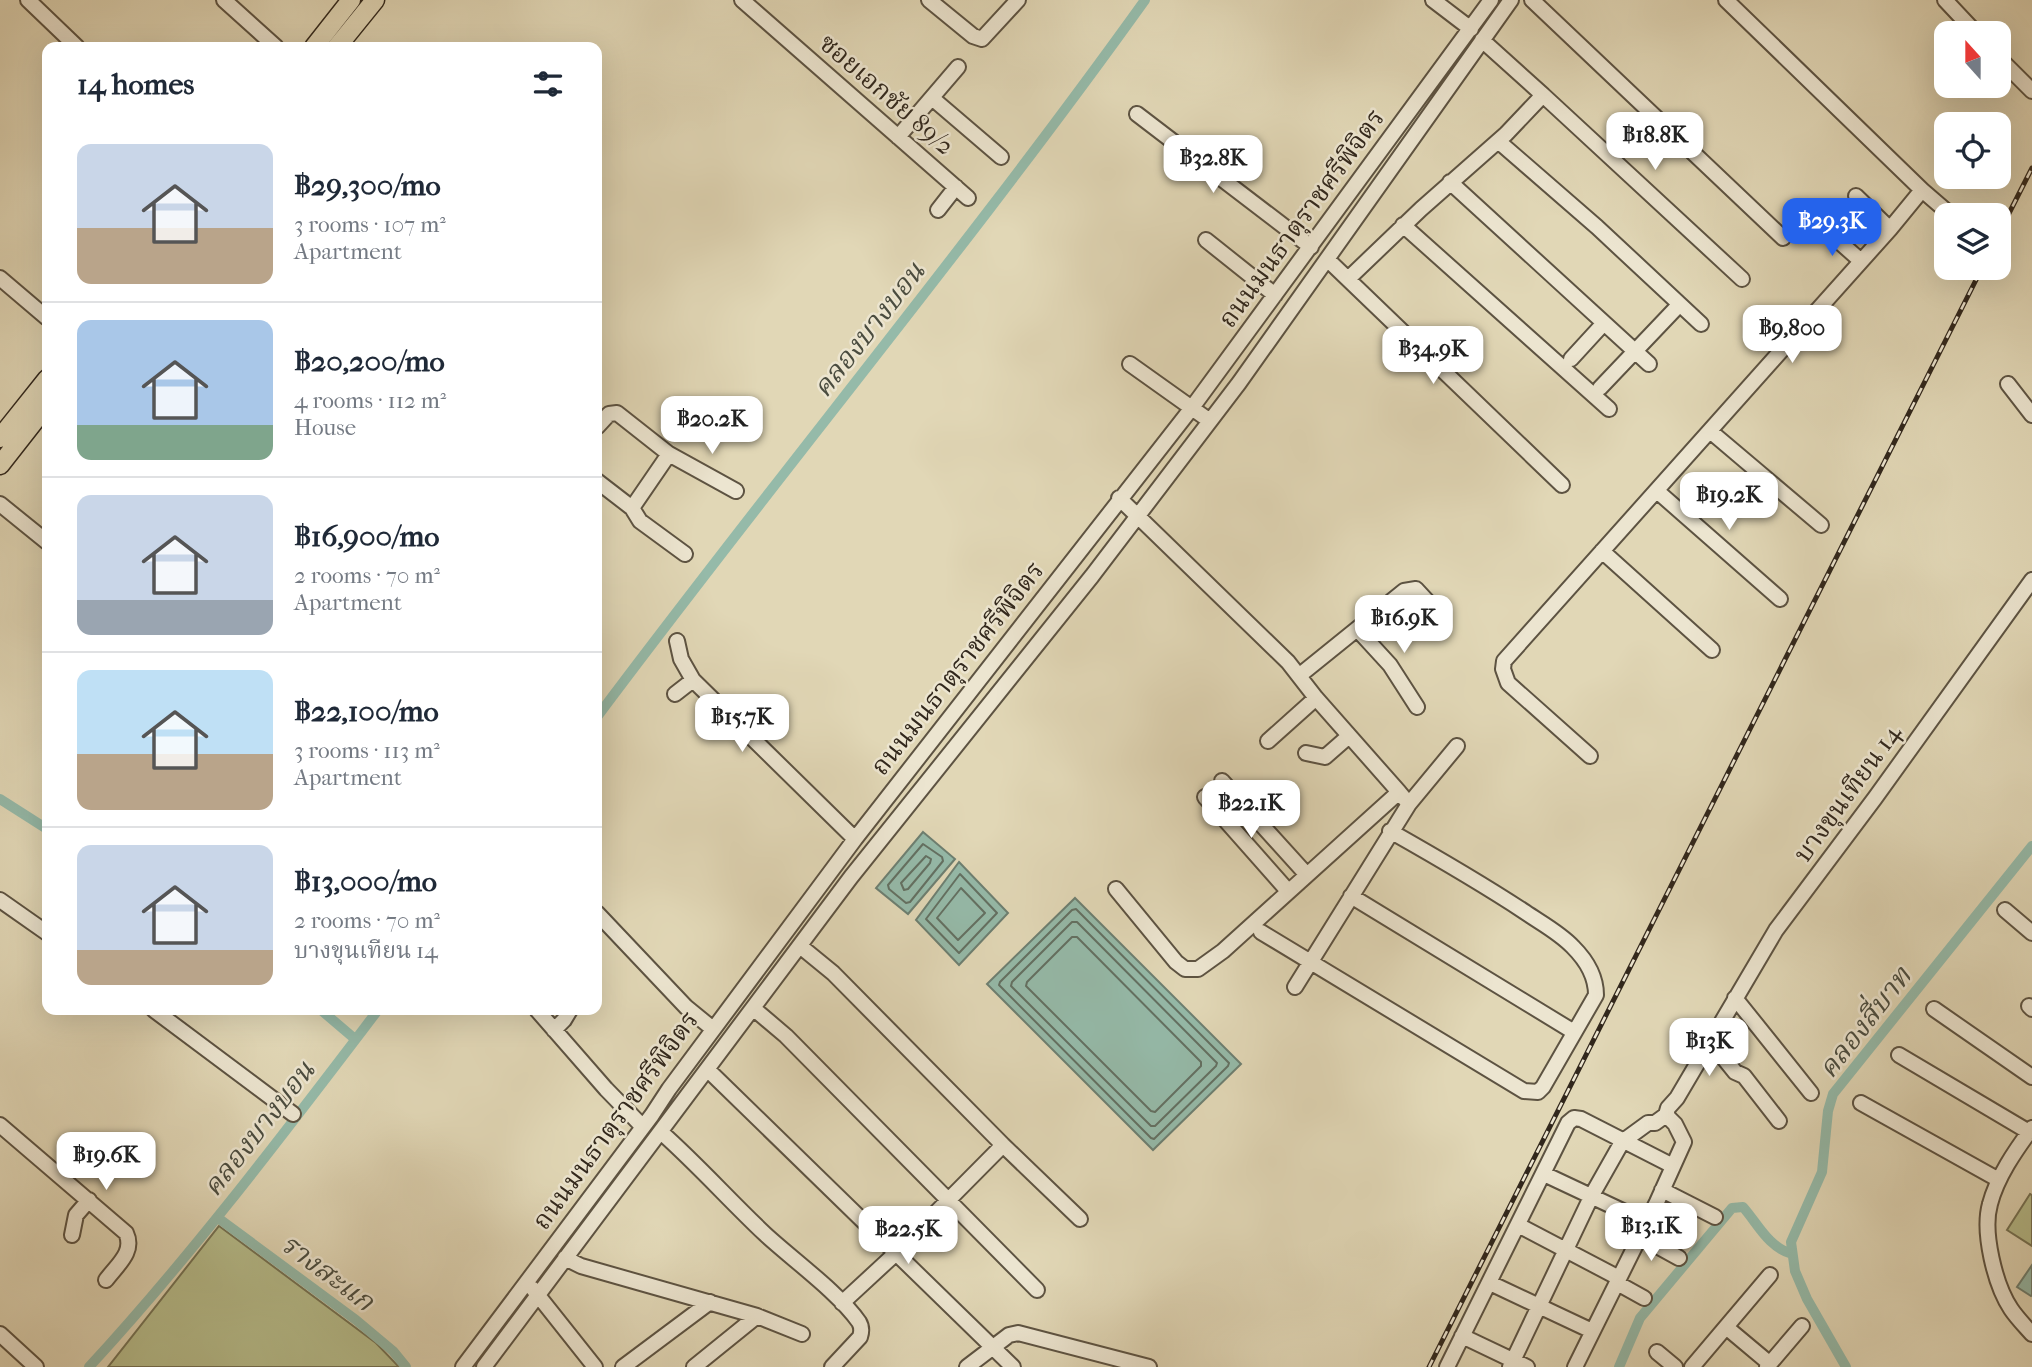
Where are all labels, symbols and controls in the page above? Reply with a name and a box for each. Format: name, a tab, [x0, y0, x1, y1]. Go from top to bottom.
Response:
north arrow	[1934, 21, 2011, 98]
map controls	[1934, 21, 2011, 280]
street label: ซอยเอกชัย 89/2	[813, 27, 961, 161]
icon: filters	[529, 65, 567, 103]
text: 14 homes	[77, 67, 194, 102]
street label: ถนนมนธาตุราชศรีพิจิตร	[1212, 103, 1393, 335]
button: locate	[1934, 112, 2011, 189]
pin: ฿18.8K	[1598, 113, 1712, 172]
text: ฿18.8K	[1622, 121, 1688, 148]
pin: ฿32.8K	[1156, 136, 1270, 195]
text: ฿32.8K	[1180, 144, 1246, 171]
text: ฿29,300/mo	[294, 168, 441, 203]
icon: home	[133, 172, 217, 256]
pin: ฿29.3K	[1775, 198, 1889, 258]
button: layers	[1934, 203, 2011, 280]
text: ฿29.3K	[1798, 207, 1866, 234]
text: 3 rooms · 107 m²	[294, 211, 446, 238]
text: Apartment	[294, 238, 402, 265]
water label: คลองบางบอน	[805, 255, 932, 403]
pin: ฿9,800	[1735, 306, 1849, 365]
text: ฿9,800	[1759, 314, 1825, 341]
pin: ฿34.9K	[1376, 326, 1490, 386]
text: ฿34.9K	[1398, 335, 1468, 362]
text: ฿20,200/mo	[294, 344, 445, 379]
icon: home	[133, 348, 217, 432]
text: 4 rooms · 112 m²	[294, 387, 446, 414]
pin: ฿20.2K	[655, 396, 769, 456]
text: ฿20.2K	[677, 405, 747, 432]
text: House	[294, 414, 356, 441]
pin: ฿19.2K	[1672, 472, 1786, 532]
text: ฿19.2K	[1696, 481, 1762, 508]
text: ฿16,900/mo	[294, 519, 439, 554]
icon: home	[133, 523, 217, 607]
street label: ถนนมนธาตุราชศรีพิจิตร	[864, 555, 1052, 782]
text: 2 rooms · 70 m²	[294, 562, 440, 589]
text: Apartment	[294, 589, 402, 616]
pin: ฿16.9K	[1347, 596, 1461, 655]
text: ฿16.9K	[1371, 604, 1437, 631]
text: ฿22,100/mo	[294, 694, 439, 729]
pin: ฿15.7K	[685, 694, 799, 754]
icon: home	[133, 698, 217, 782]
text: ฿15.7K	[711, 703, 773, 730]
street label: บางขุนเทียน 14	[1787, 718, 1910, 869]
text: 3 rooms · 113 m²	[294, 737, 440, 764]
text: Apartment	[294, 764, 402, 791]
pin: ฿22.1K	[1194, 780, 1308, 840]
text: ฿22.1K	[1218, 789, 1284, 816]
text: ฿13,000/mo	[294, 864, 437, 899]
icon: home	[133, 873, 217, 957]
text: 2 rooms · 70 m²	[294, 907, 440, 934]
text: บางขุนเทียน 14	[294, 937, 438, 964]
water label: คลองสี่บาท	[1808, 956, 1919, 1084]
street label: ถนนมนธาตุราชศรีพิจิตร	[526, 1005, 707, 1237]
pin: ฿13K	[1668, 1018, 1750, 1078]
text: ฿13K	[1685, 1027, 1733, 1054]
water label: คลองบางบอน	[195, 1054, 322, 1202]
pin: ฿19.6K	[49, 1132, 163, 1192]
text: ฿19.6K	[73, 1141, 139, 1168]
pin: ฿13.1K	[1594, 1204, 1708, 1263]
pin: ฿22.5K	[851, 1206, 965, 1266]
text: ฿13.1K	[1621, 1212, 1681, 1239]
text: ฿22.5K	[875, 1215, 941, 1242]
water label: รางสะแก	[275, 1227, 381, 1319]

